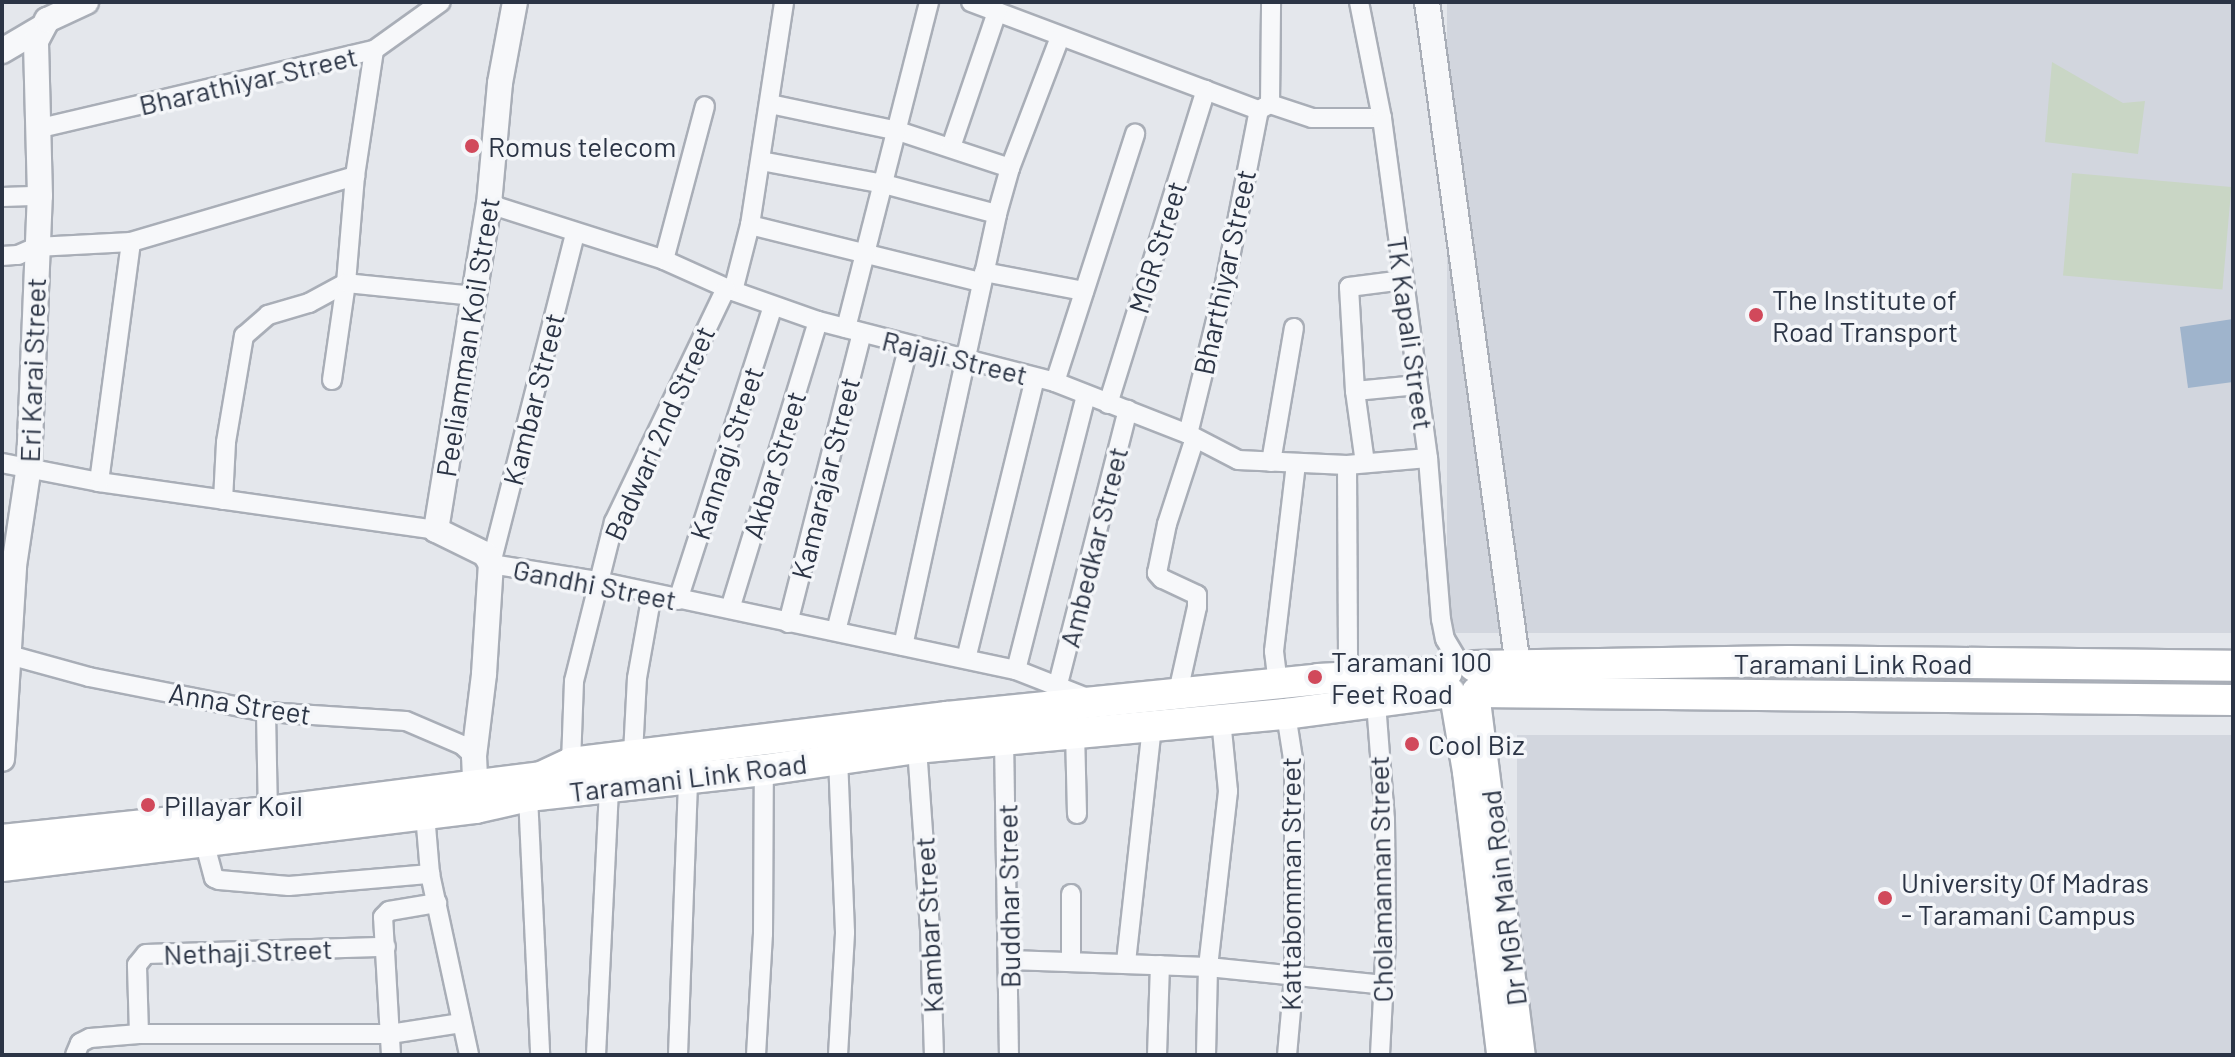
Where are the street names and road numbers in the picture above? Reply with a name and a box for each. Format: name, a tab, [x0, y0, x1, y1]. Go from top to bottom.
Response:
street label: Bharathiyar Street	[136, 39, 360, 121]
street label: Bharthiyar Street	[1186, 166, 1262, 378]
street label: MGR Street	[1121, 177, 1193, 317]
street label: Peeliamman Koil Street	[428, 195, 506, 479]
street label: TK Kapali Street	[1381, 234, 1441, 432]
street label: Eri Karai Street	[12, 277, 52, 463]
street label: Kambar Street	[495, 309, 571, 489]
street label: Badwari 2nd Street	[597, 320, 721, 546]
street label: Rajaji Street	[879, 323, 1031, 391]
street label: Kannagi Street	[682, 362, 770, 544]
street label: Kamarajar Street	[784, 374, 866, 582]
street label: Akbar Street	[736, 387, 812, 543]
street label: Ambedkar Street	[1052, 443, 1134, 651]
street label: Gandhi Street	[510, 552, 680, 616]
street label: Taramani Link Road	[1733, 646, 1973, 680]
street label: Anna Street	[166, 675, 314, 731]
street label: Taramani Link Road	[567, 746, 809, 808]
street label: Cholamannan Street	[1361, 755, 1399, 1003]
street label: Kattabomman Street	[1273, 757, 1307, 1011]
street label: Dr MGR Main Road	[1473, 788, 1533, 1008]
street label: Buddhar Street	[990, 804, 1026, 988]
street label: Kambar Street	[907, 836, 949, 1014]
street label: Nethaji Street	[163, 931, 333, 971]

